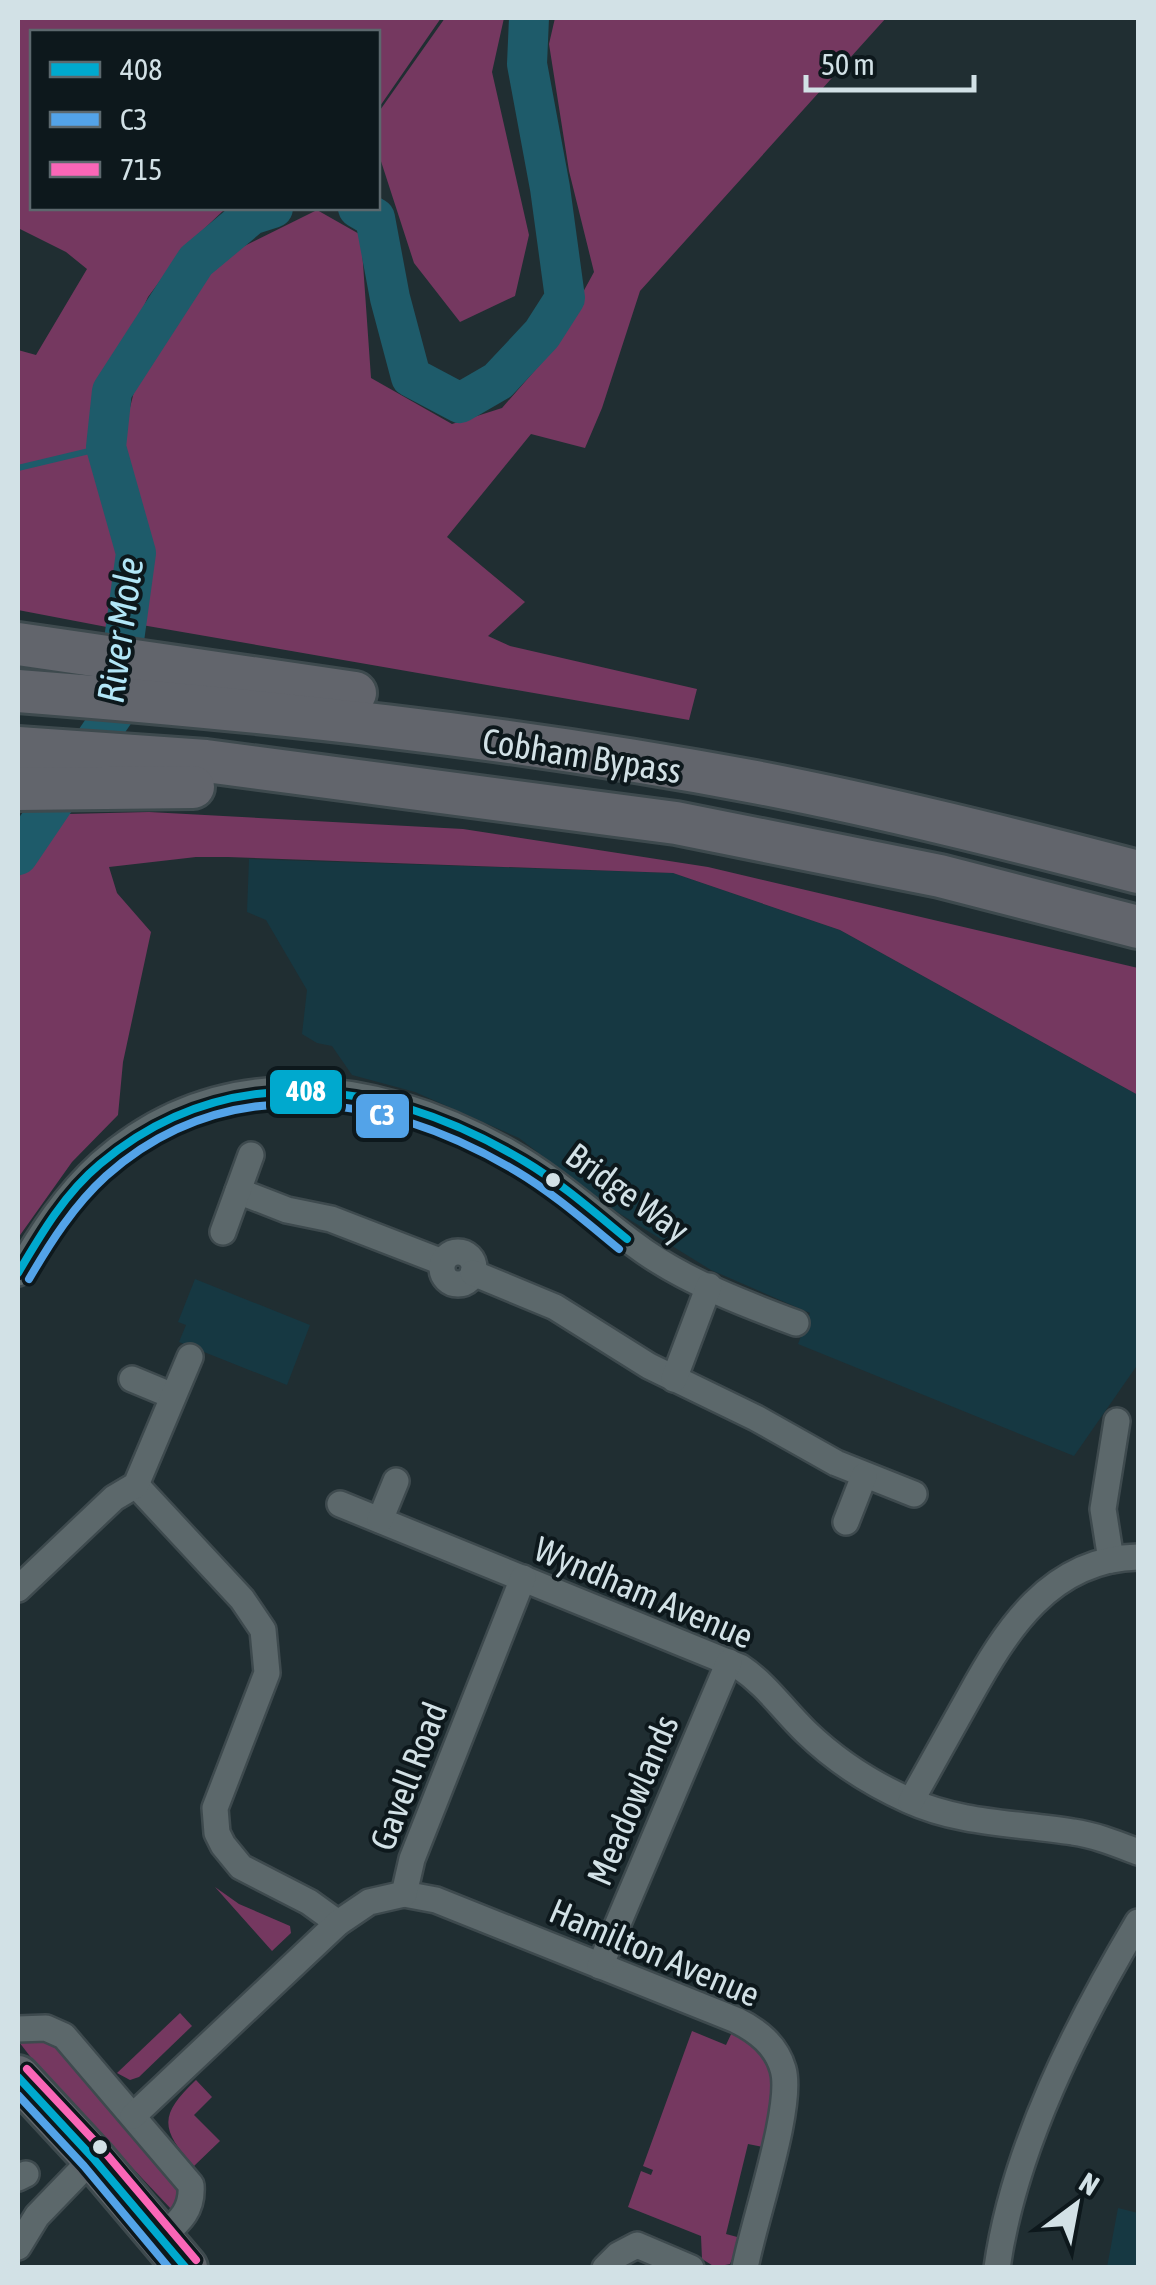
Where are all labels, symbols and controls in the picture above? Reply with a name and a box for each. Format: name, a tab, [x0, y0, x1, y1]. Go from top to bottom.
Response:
legend	[30, 30, 380, 210]
scale bar	[806, 30, 974, 92]
text: 50 m	[821, 47, 875, 81]
text: 408	[120, 52, 162, 86]
text: C3	[120, 102, 148, 136]
text: 715	[120, 152, 162, 186]
water label: River Mole	[88, 554, 152, 706]
street label: Cobham Bypass	[480, 720, 684, 790]
line badge: 408	[268, 1068, 344, 1116]
text: 408	[285, 1075, 326, 1107]
line badge: C3	[354, 1092, 411, 1140]
text: C3	[369, 1099, 395, 1131]
street label: Bridge Way	[559, 1134, 697, 1250]
unlabelled marker	[543, 1170, 563, 1190]
street label: Wyndham Avenue	[529, 1528, 759, 1656]
street label: Gavell Road	[362, 1697, 454, 1855]
street label: Meadowlands	[578, 1709, 686, 1891]
street label: Hamilton Avenue	[544, 1890, 766, 2014]
unlabelled marker	[90, 2137, 110, 2157]
north arrow	[1026, 2155, 1126, 2255]
text: N	[1074, 2166, 1105, 2202]

